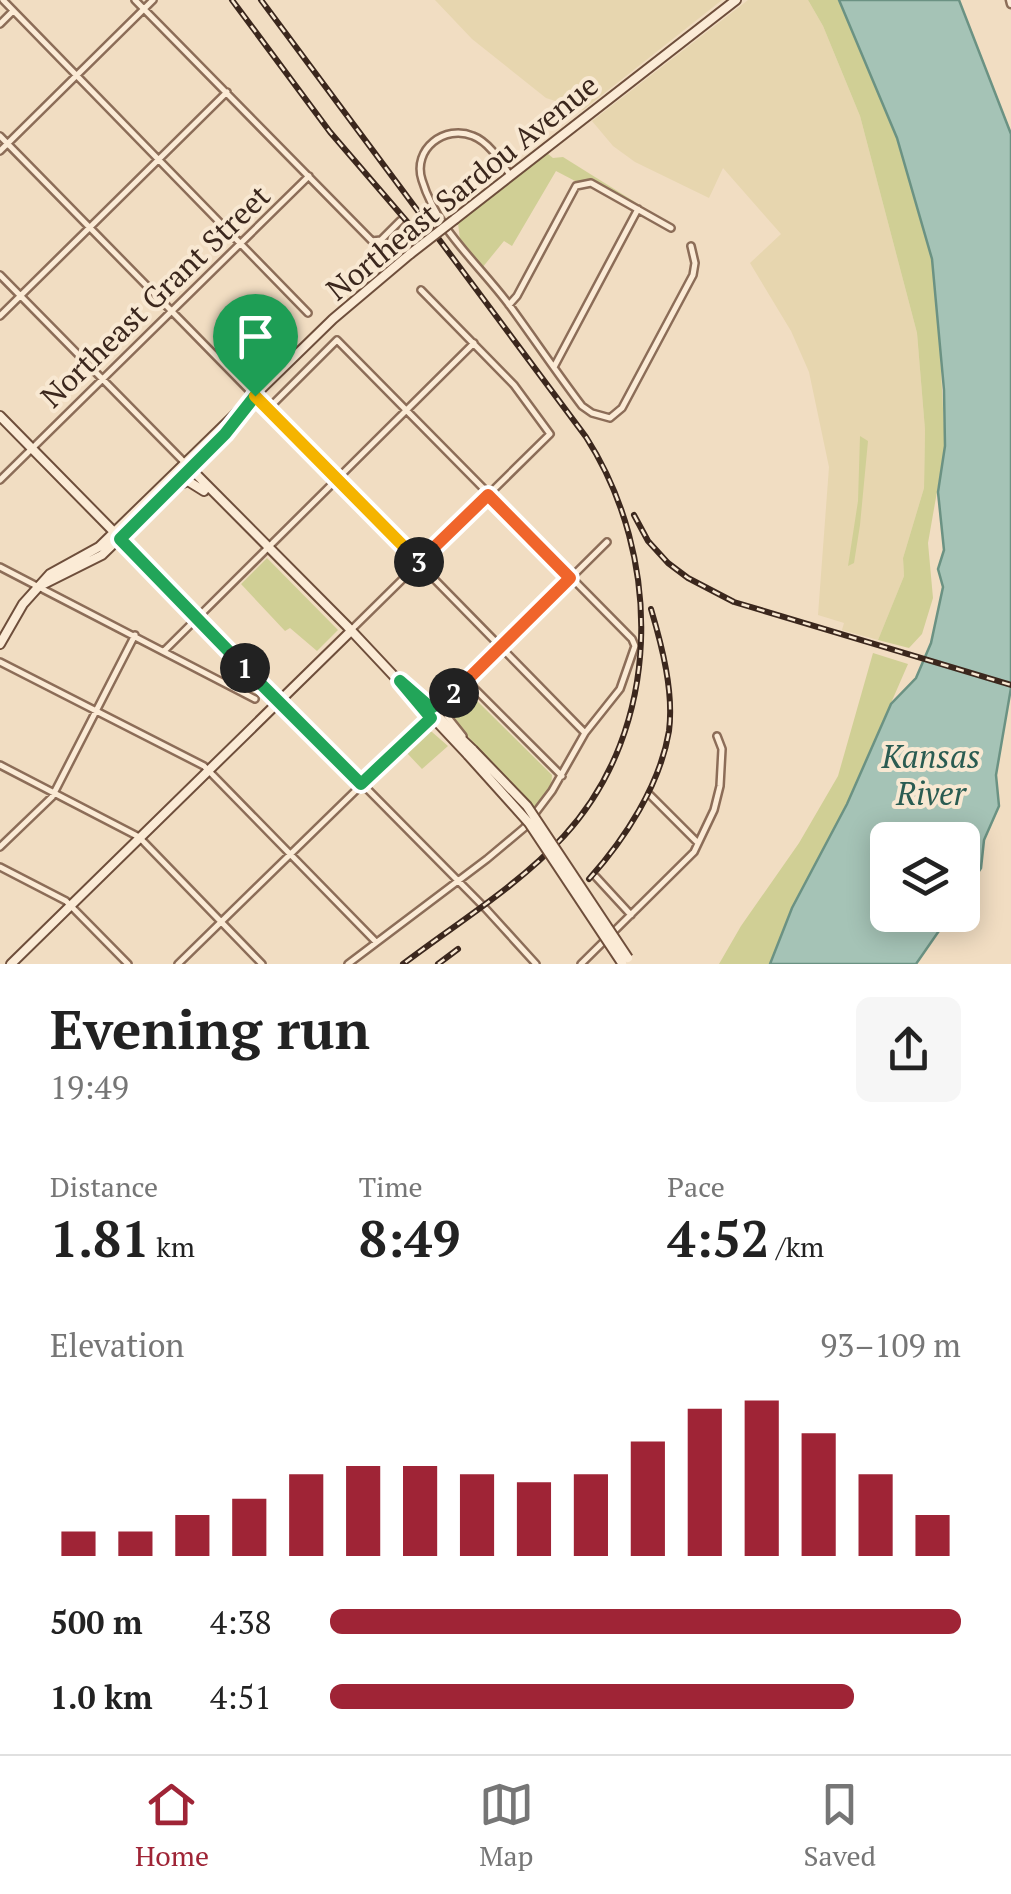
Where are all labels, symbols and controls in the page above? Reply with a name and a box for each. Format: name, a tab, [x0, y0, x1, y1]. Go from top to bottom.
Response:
street label: Northeast Sardou Avenue	[318, 65, 606, 309]
street label: Northeast Grant Street	[32, 176, 278, 416]
pin	[213, 294, 298, 397]
icon: arrive	[228, 309, 283, 364]
pin: 3	[394, 537, 444, 587]
text: 3	[411, 543, 427, 580]
pin: 1	[220, 643, 270, 693]
text: 1	[237, 649, 253, 686]
pin: 2	[429, 668, 479, 718]
text: 2	[446, 674, 462, 711]
water label: Kansas River	[881, 735, 980, 814]
map controls	[870, 822, 980, 932]
button: layers	[870, 822, 980, 932]
text: Evening run	[50, 992, 370, 1065]
button: share	[856, 997, 961, 1102]
text: 19:49	[50, 1066, 129, 1108]
text: Distance	[50, 1168, 158, 1205]
text: Time	[359, 1168, 423, 1205]
text: Pace	[667, 1168, 725, 1205]
text: 1.81	[50, 1205, 150, 1271]
text: 8:49	[359, 1205, 461, 1271]
text: 4:52	[667, 1205, 769, 1271]
text: km	[150, 1228, 195, 1265]
text: /km	[769, 1228, 824, 1265]
text: Elevation	[50, 1324, 184, 1366]
text: 93–109 m	[820, 1324, 961, 1366]
text: 500 m	[50, 1601, 142, 1643]
text: 4:38	[210, 1601, 272, 1643]
text: 1.0 km	[50, 1676, 153, 1718]
text: 4:51	[210, 1676, 272, 1718]
tab: Home	[135, 1777, 209, 1874]
tab: Map	[479, 1777, 534, 1874]
tab: Saved	[804, 1777, 876, 1874]

